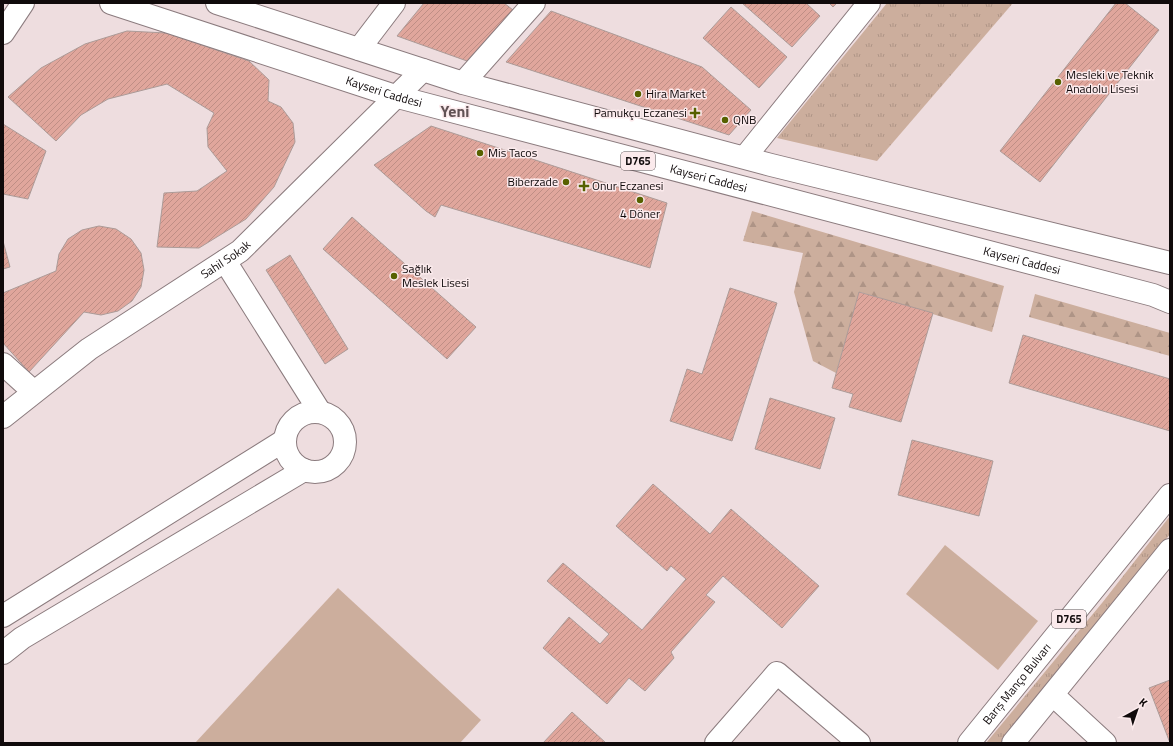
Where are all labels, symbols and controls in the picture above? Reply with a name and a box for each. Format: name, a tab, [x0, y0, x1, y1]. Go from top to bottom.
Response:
place label: Mesleki ve Teknik Anadolu Lisesi	[1066, 65, 1154, 98]
street label: Kayseri Caddesi	[343, 71, 424, 112]
marker: Mesleki ve Teknik Anadolu Lisesi	[1053, 77, 1063, 87]
place label: Hira Market	[646, 84, 706, 103]
marker: Hira Market	[633, 89, 643, 99]
district label: Yeni	[441, 99, 469, 123]
place label: Pamukçu Eczanesi	[594, 103, 687, 122]
marker: Pamukçu Eczanesi	[690, 108, 700, 118]
place label: QNB	[733, 110, 756, 129]
marker: QNB	[720, 115, 730, 125]
place label: Mis Tacos	[488, 143, 538, 162]
marker: Mis Tacos	[475, 148, 485, 158]
road number: D765	[621, 152, 655, 170]
street label: Kayseri Caddesi	[668, 159, 749, 197]
place label: Biberzade	[508, 172, 558, 191]
place label: Onur Eczanesi	[592, 176, 663, 195]
marker: Biberzade	[561, 177, 571, 187]
marker: Onur Eczanesi	[579, 181, 589, 191]
marker: 4 Döner	[635, 195, 645, 205]
place label: 4 Döner	[620, 204, 660, 223]
street label: Sahil Sokak	[197, 235, 255, 283]
street label: Kayseri Caddesi	[981, 241, 1063, 279]
place label: Sağlık Meslek Lisesi	[402, 259, 469, 292]
marker: Sağlık Meslek Lisesi	[389, 271, 399, 281]
road number: D765	[1052, 610, 1086, 628]
street label: Barış Manço Bulvarı	[978, 639, 1055, 729]
north arrow	[1117, 690, 1157, 730]
text: K	[1136, 694, 1151, 711]

